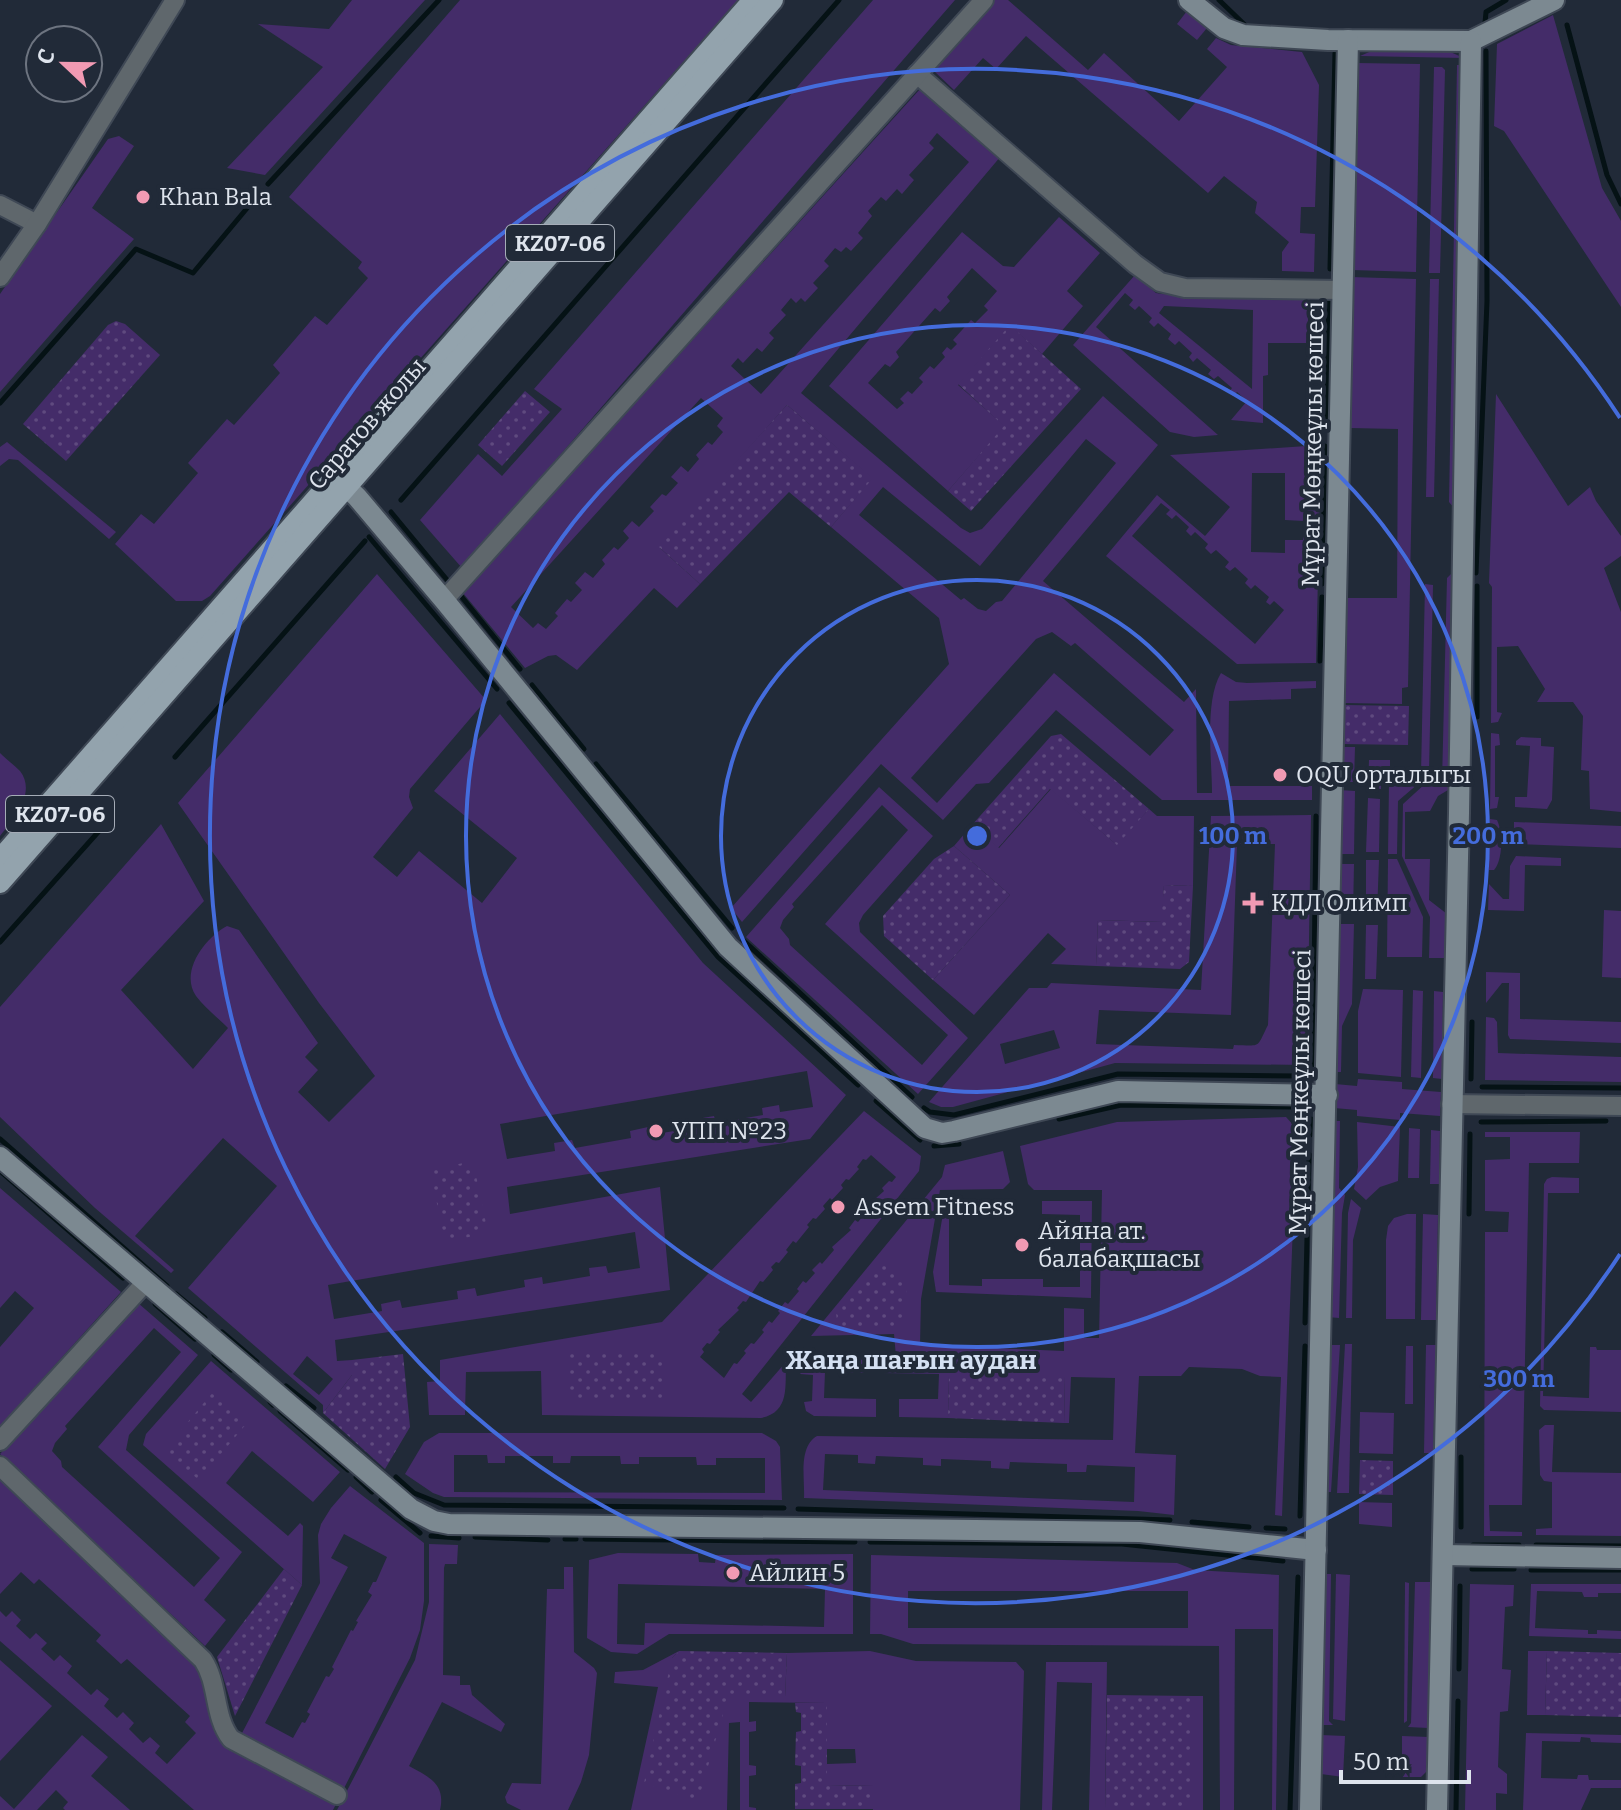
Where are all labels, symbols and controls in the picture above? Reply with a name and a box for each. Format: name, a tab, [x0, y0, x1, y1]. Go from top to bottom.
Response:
north arrow	[24, 24, 104, 104]
text: С	[31, 45, 61, 68]
place label: Khan Bala	[159, 183, 272, 211]
marker: Khan Bala	[134, 188, 152, 206]
road number: KZ07-06	[506, 225, 614, 261]
street label: Мұрат Мөңкеұлы көшесі	[1297, 301, 1329, 587]
street label: Саратов жолы	[302, 353, 432, 495]
place label: OQU орталыгы	[1296, 761, 1471, 789]
marker: OQU орталыгы	[1271, 766, 1289, 784]
road number: KZ07-06	[6, 796, 114, 832]
centre of rings	[963, 822, 991, 850]
text: 100 m	[1199, 822, 1267, 850]
text: 200 m	[1452, 822, 1524, 850]
place label: КДЛ Олимп	[1271, 889, 1407, 917]
marker: КДЛ Олимп	[1242, 892, 1264, 914]
street label: Мұрат Мөңкеұлы көшесі	[1284, 949, 1316, 1235]
place label: УПП №23	[672, 1117, 787, 1145]
marker: УПП №23	[647, 1122, 665, 1140]
place label: Assem Fitness	[854, 1193, 1015, 1221]
marker: Assem Fitness	[829, 1198, 847, 1216]
place label: Айяна ат. балабақшасы	[1038, 1217, 1200, 1273]
marker: Айяна ат. балабақшасы	[1013, 1236, 1031, 1254]
district label: Жаңа шағын аудан	[785, 1345, 1037, 1376]
text: 300 m	[1483, 1365, 1555, 1393]
place label: Айлин 5	[749, 1559, 845, 1587]
marker: Айлин 5	[724, 1564, 742, 1582]
scale bar	[1341, 1734, 1469, 1784]
text: 50 m	[1353, 1748, 1409, 1776]

